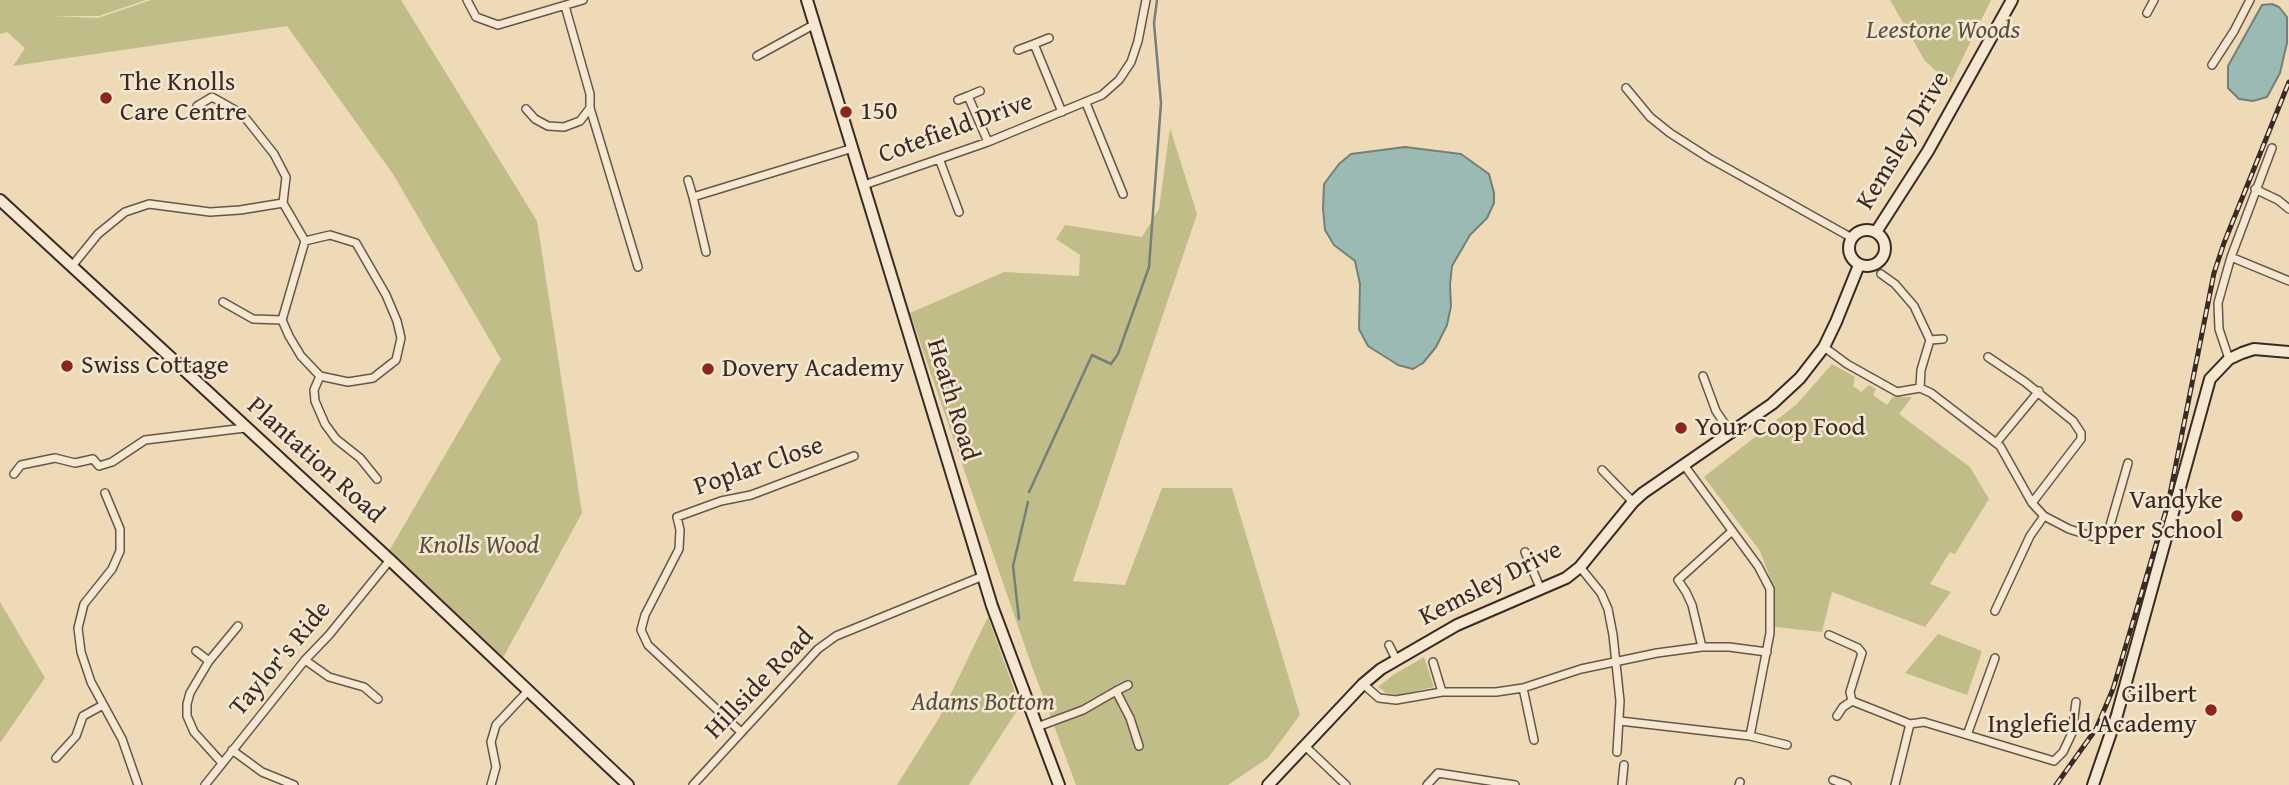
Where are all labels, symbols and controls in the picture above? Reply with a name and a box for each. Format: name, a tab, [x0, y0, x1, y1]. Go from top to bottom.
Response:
park label: Leestone Woods	[1866, 15, 2020, 47]
street label: Kemsley Drive	[1851, 66, 1957, 216]
place label: The Knolls Care Centre	[120, 67, 247, 128]
street label: Cotefield Drive	[875, 87, 1037, 171]
marker: The Knolls Care Centre	[98, 90, 114, 106]
place label: 150	[860, 96, 898, 128]
marker: 150	[838, 104, 854, 120]
street label: Heath Road	[919, 335, 985, 465]
place label: Swiss Cottage	[81, 350, 229, 382]
place label: Dovery Academy	[722, 353, 904, 385]
marker: Swiss Cottage	[59, 358, 75, 374]
marker: Dovery Academy	[700, 361, 716, 377]
street label: Plantation Road	[240, 391, 390, 531]
place label: Your Coop Food	[1695, 412, 1865, 444]
marker: Your Coop Food	[1673, 420, 1689, 436]
street label: Poplar Close	[690, 430, 828, 504]
place label: Vandyke Upper School	[2077, 485, 2223, 546]
marker: Vandyke Upper School	[2229, 508, 2245, 524]
park label: Knolls Wood	[419, 530, 539, 562]
street label: Kemsley Drive	[1415, 535, 1567, 633]
street label: Taylor's Ride	[224, 595, 338, 723]
street label: Hillside Road	[699, 622, 821, 746]
place label: Gilbert Inglefield Academy	[1987, 679, 2197, 740]
park label: Adams Bottom	[911, 687, 1055, 719]
marker: Gilbert Inglefield Academy	[2203, 702, 2219, 718]

